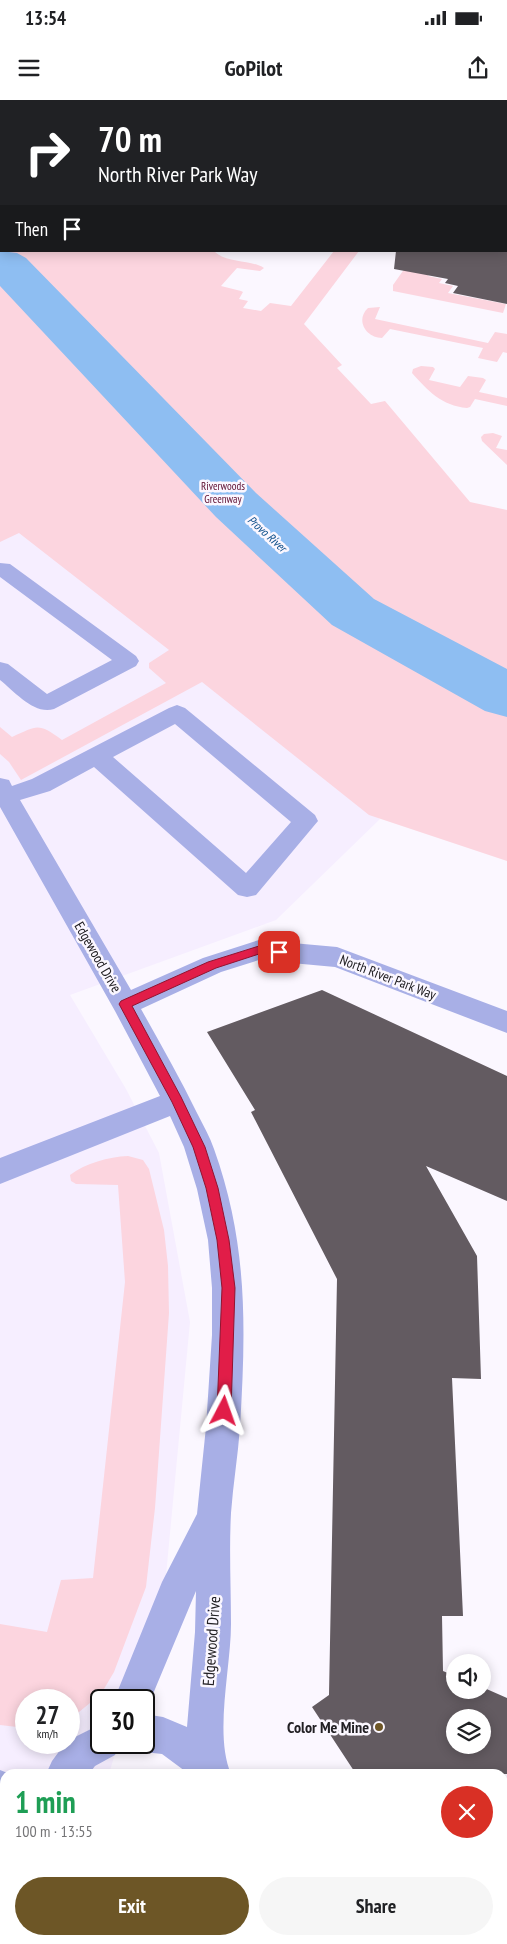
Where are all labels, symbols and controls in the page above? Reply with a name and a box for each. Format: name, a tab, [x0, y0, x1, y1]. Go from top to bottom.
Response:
text: 13:54	[25, 6, 66, 30]
icon: menu	[15, 54, 43, 82]
text: GoPilot	[225, 54, 282, 82]
icon: share	[464, 54, 492, 82]
text: 70 m	[98, 116, 162, 162]
icon: right	[15, 120, 80, 185]
text: North River Park Way	[98, 160, 258, 188]
icon: arrive	[58, 215, 86, 243]
text: Then	[15, 217, 48, 241]
park label: Riverwoods Greenway	[201, 479, 245, 506]
water label: Provo River	[245, 512, 291, 556]
street label: Edgewood Drive	[71, 919, 126, 996]
pin	[258, 931, 300, 973]
icon: arrive	[265, 938, 293, 966]
street label: North River Park Way	[337, 950, 439, 1004]
position arrow	[197, 1384, 249, 1436]
street label: Edgewood Drive	[198, 1596, 224, 1686]
map controls	[446, 1654, 491, 1754]
button: sound	[446, 1654, 491, 1699]
speed limit sign: 30	[90, 1689, 155, 1754]
text: 27	[36, 1699, 59, 1731]
button: layers	[446, 1709, 491, 1754]
place label: Color Me Mine	[287, 1717, 369, 1737]
marker: Color Me Mine	[373, 1721, 385, 1733]
text: km/h	[37, 1726, 58, 1741]
text: 1 min	[15, 1782, 76, 1821]
button: close	[441, 1786, 493, 1838]
text: 100 m · 13:55	[15, 1821, 93, 1841]
button: Exit	[15, 1877, 249, 1935]
button: Share	[259, 1877, 493, 1935]

